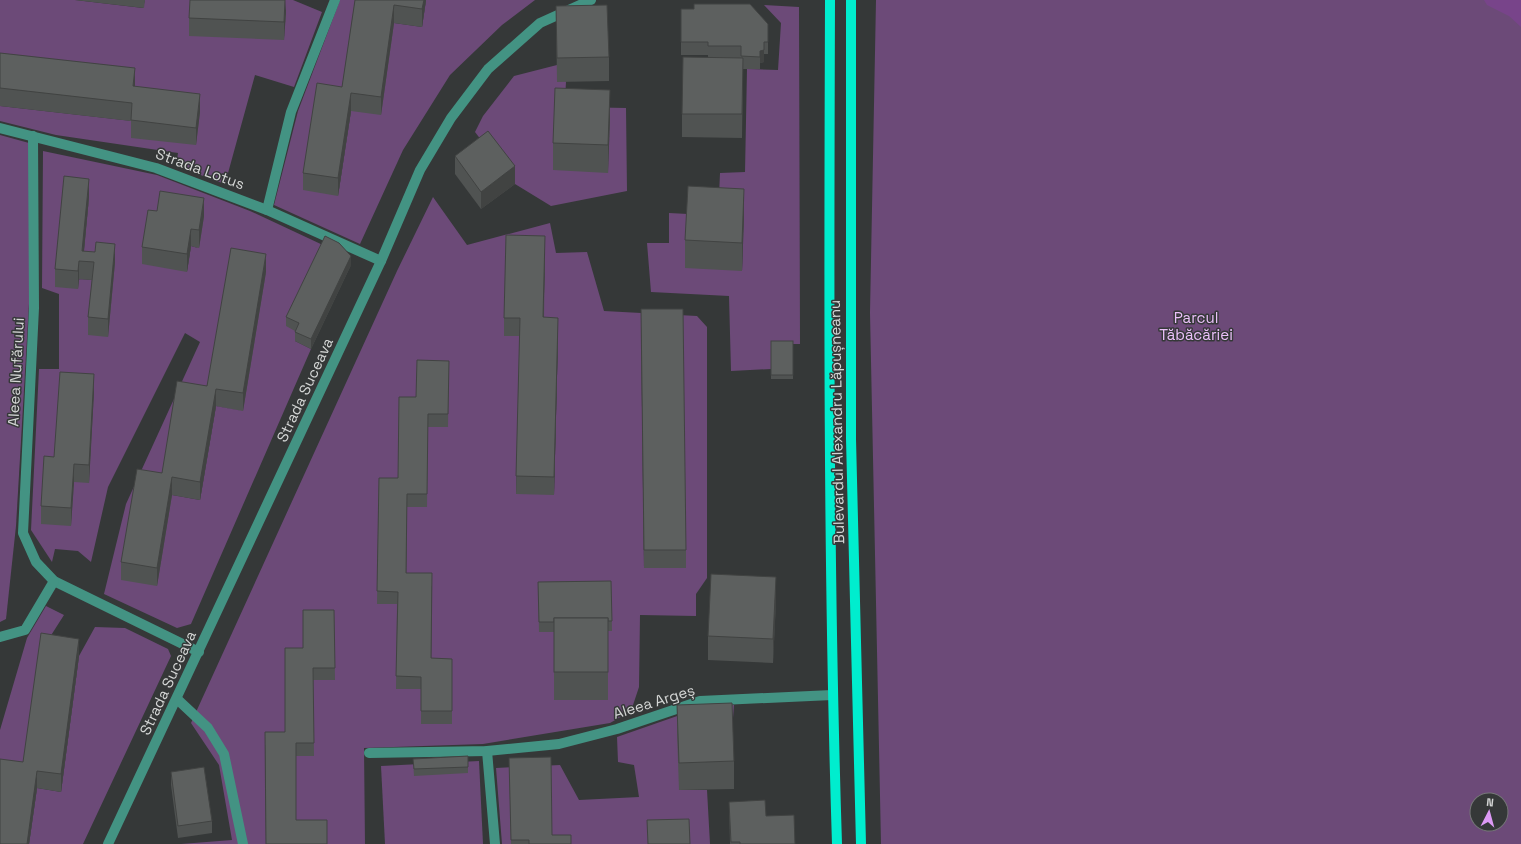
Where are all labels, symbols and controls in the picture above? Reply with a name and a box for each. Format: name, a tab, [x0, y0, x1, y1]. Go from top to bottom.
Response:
street label: Strada Lotus	[153, 144, 247, 193]
street label: Bulevardul Alexandru Lăpușneanu	[825, 300, 848, 544]
park label: Parcul Tăbăcăriei	[1159, 308, 1233, 344]
street label: Aleea Nufărului	[3, 317, 28, 427]
street label: Strada Suceava	[272, 334, 337, 445]
street label: Strada Suceava	[135, 627, 200, 738]
street label: Aleea Argeș	[611, 680, 697, 723]
north arrow	[1469, 792, 1509, 832]
text: N	[1486, 795, 1494, 809]

